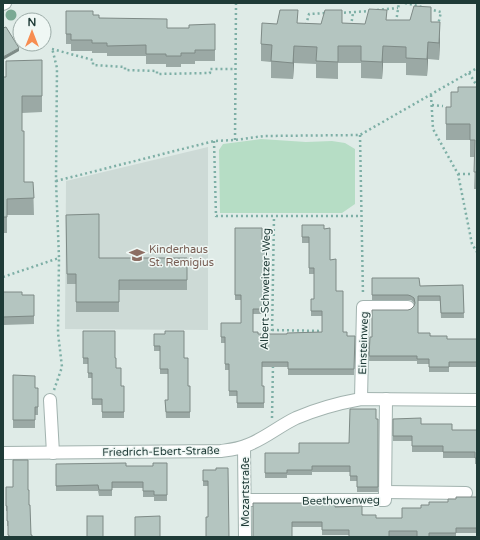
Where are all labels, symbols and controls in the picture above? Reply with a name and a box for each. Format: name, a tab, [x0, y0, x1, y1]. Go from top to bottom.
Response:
north arrow	[12, 12, 52, 52]
text: N	[28, 16, 36, 29]
street label: Albert-Schweitzer-Weg	[258, 228, 273, 350]
place label: Kinderhaus St. Remigius	[149, 243, 214, 269]
school or university icon: Kinderhaus St. Remigius	[128, 246, 146, 264]
street label: Einsteinweg	[356, 311, 371, 375]
street label: Friedrich-Ebert-Straße	[102, 444, 220, 459]
street label: Mozartstraße	[239, 457, 252, 527]
street label: Beethovenweg	[302, 493, 380, 508]

